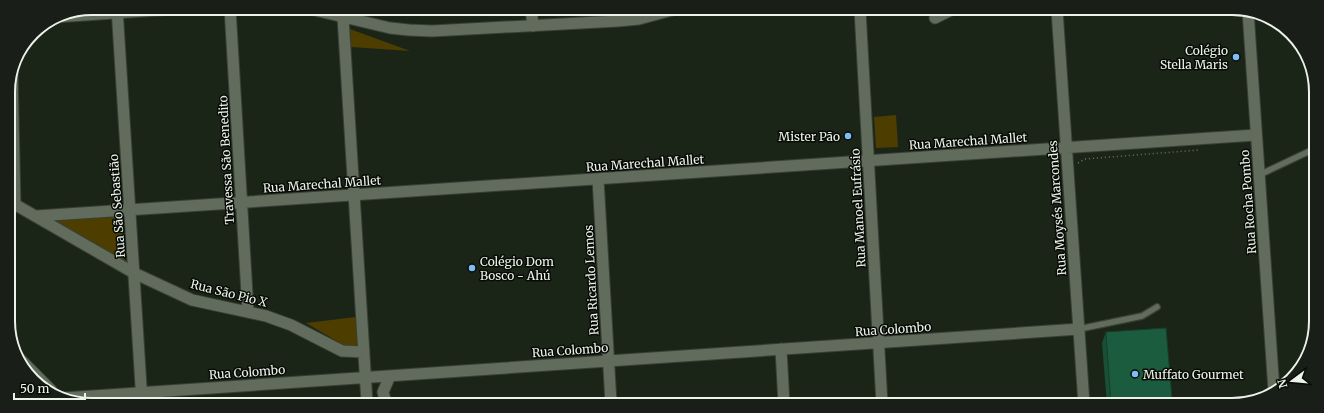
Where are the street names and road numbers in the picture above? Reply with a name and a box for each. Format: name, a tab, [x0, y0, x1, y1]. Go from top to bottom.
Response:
street label: Travessa São Benedito	[215, 95, 237, 225]
street label: Rua Marechal Mallet	[908, 129, 1028, 153]
street label: Rua Moysés Marcondes	[1045, 140, 1069, 276]
street label: Rua Manoel Eufrásio	[847, 148, 869, 268]
street label: Rua Rocha Pombo	[1237, 149, 1259, 255]
street label: Rua Marechal Mallet	[585, 151, 705, 175]
street label: Rua São Sebastião	[106, 154, 128, 258]
street label: Rua Marechal Mallet	[262, 172, 382, 196]
street label: Rua Ricardo Lemos	[581, 224, 601, 336]
street label: Rua São Pio X	[189, 276, 269, 310]
street label: Rua Colombo	[854, 319, 932, 339]
street label: Rua Colombo	[531, 340, 609, 360]
street label: Rua Colombo	[208, 362, 286, 382]

